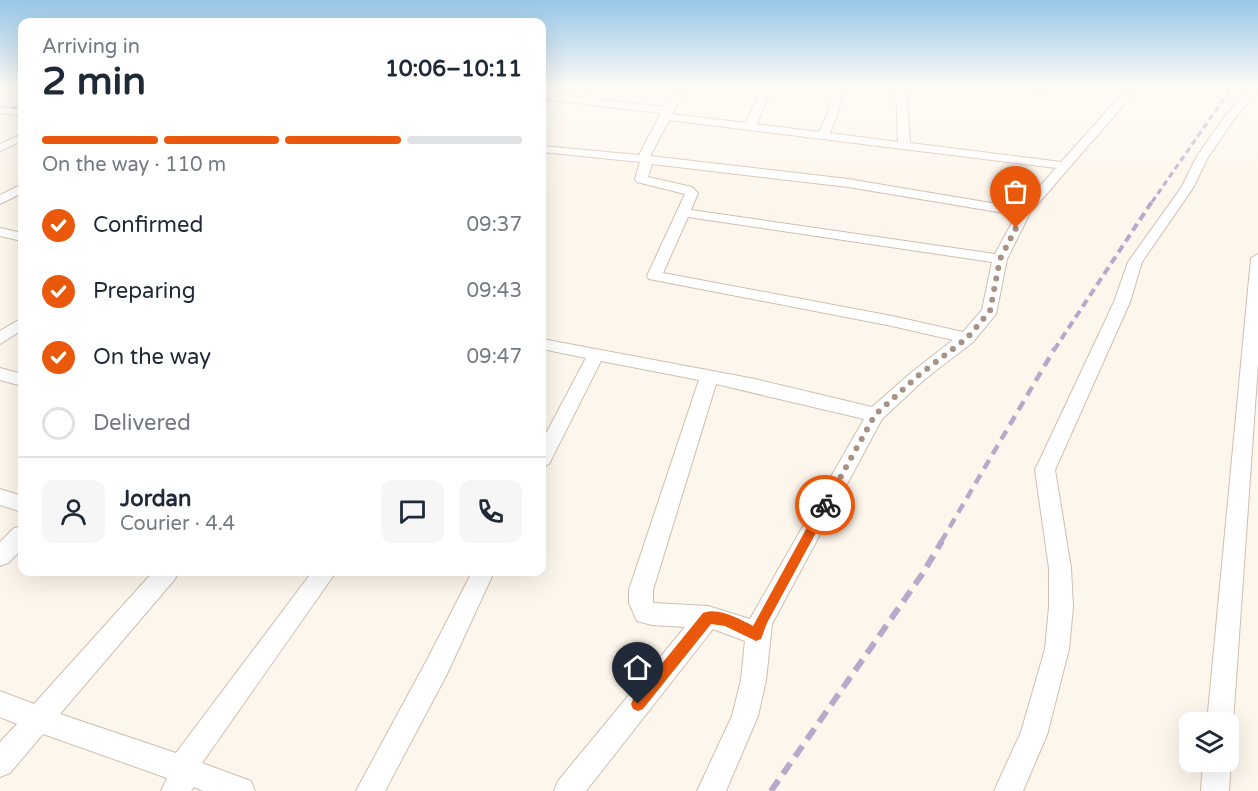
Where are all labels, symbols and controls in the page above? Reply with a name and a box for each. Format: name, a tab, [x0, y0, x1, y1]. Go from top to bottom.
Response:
text: Arriving in	[42, 35, 140, 59]
text: 10:06–10:11	[385, 56, 522, 82]
text: 2 min	[42, 58, 146, 105]
text: On the way · 110 m	[42, 153, 226, 177]
pin	[990, 166, 1041, 228]
icon: bag	[999, 175, 1032, 208]
icon: check	[42, 209, 75, 242]
text: Confirmed	[93, 212, 203, 238]
text: 09:37	[467, 213, 522, 237]
icon: check	[42, 275, 75, 308]
text: Preparing	[93, 278, 196, 304]
text: 09:43	[467, 279, 522, 303]
icon: check	[42, 341, 75, 374]
text: On the way	[93, 344, 211, 370]
text: 09:47	[467, 345, 522, 369]
text: Delivered	[93, 410, 191, 436]
courier	[795, 475, 855, 535]
button: person	[42, 480, 105, 543]
button: chat	[381, 480, 444, 543]
button: phone	[459, 480, 522, 543]
text: Jordan	[120, 486, 191, 512]
icon: bike	[809, 489, 842, 522]
text: Courier · 4.4	[120, 512, 235, 536]
pin	[612, 642, 663, 704]
icon: home	[621, 651, 654, 684]
map controls	[1179, 712, 1239, 772]
button: layers	[1179, 712, 1239, 772]

